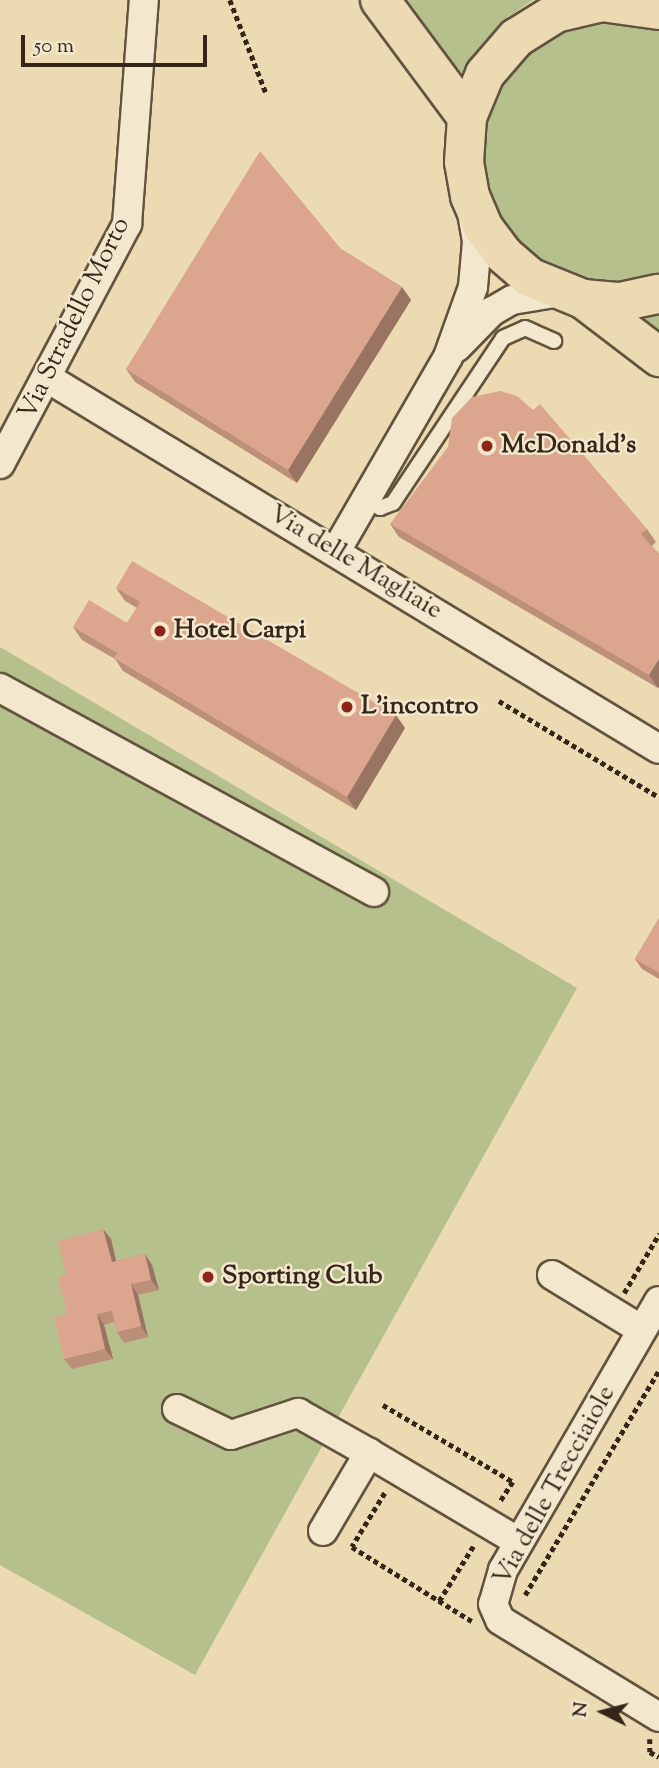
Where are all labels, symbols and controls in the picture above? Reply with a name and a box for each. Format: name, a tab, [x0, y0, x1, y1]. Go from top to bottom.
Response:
scale bar	[24, 21, 210, 65]
text: 50 m	[34, 32, 74, 62]
street label: Via Stradello Morto	[13, 213, 137, 425]
place label: McDonald's	[501, 430, 636, 462]
marker: McDonald's	[479, 438, 495, 454]
street label: Via delle Magliaie	[263, 499, 447, 627]
place label: Hotel Carpi	[174, 615, 306, 647]
marker: Hotel Carpi	[152, 623, 168, 639]
place label: L'incontro	[361, 691, 478, 723]
marker: L'incontro	[339, 699, 355, 715]
place label: Sporting Club	[222, 1261, 382, 1293]
marker: Sporting Club	[200, 1269, 216, 1285]
street label: Via delle Trecciaiole	[487, 1381, 623, 1591]
north arrow	[568, 1677, 638, 1747]
text: N	[567, 1701, 596, 1719]

